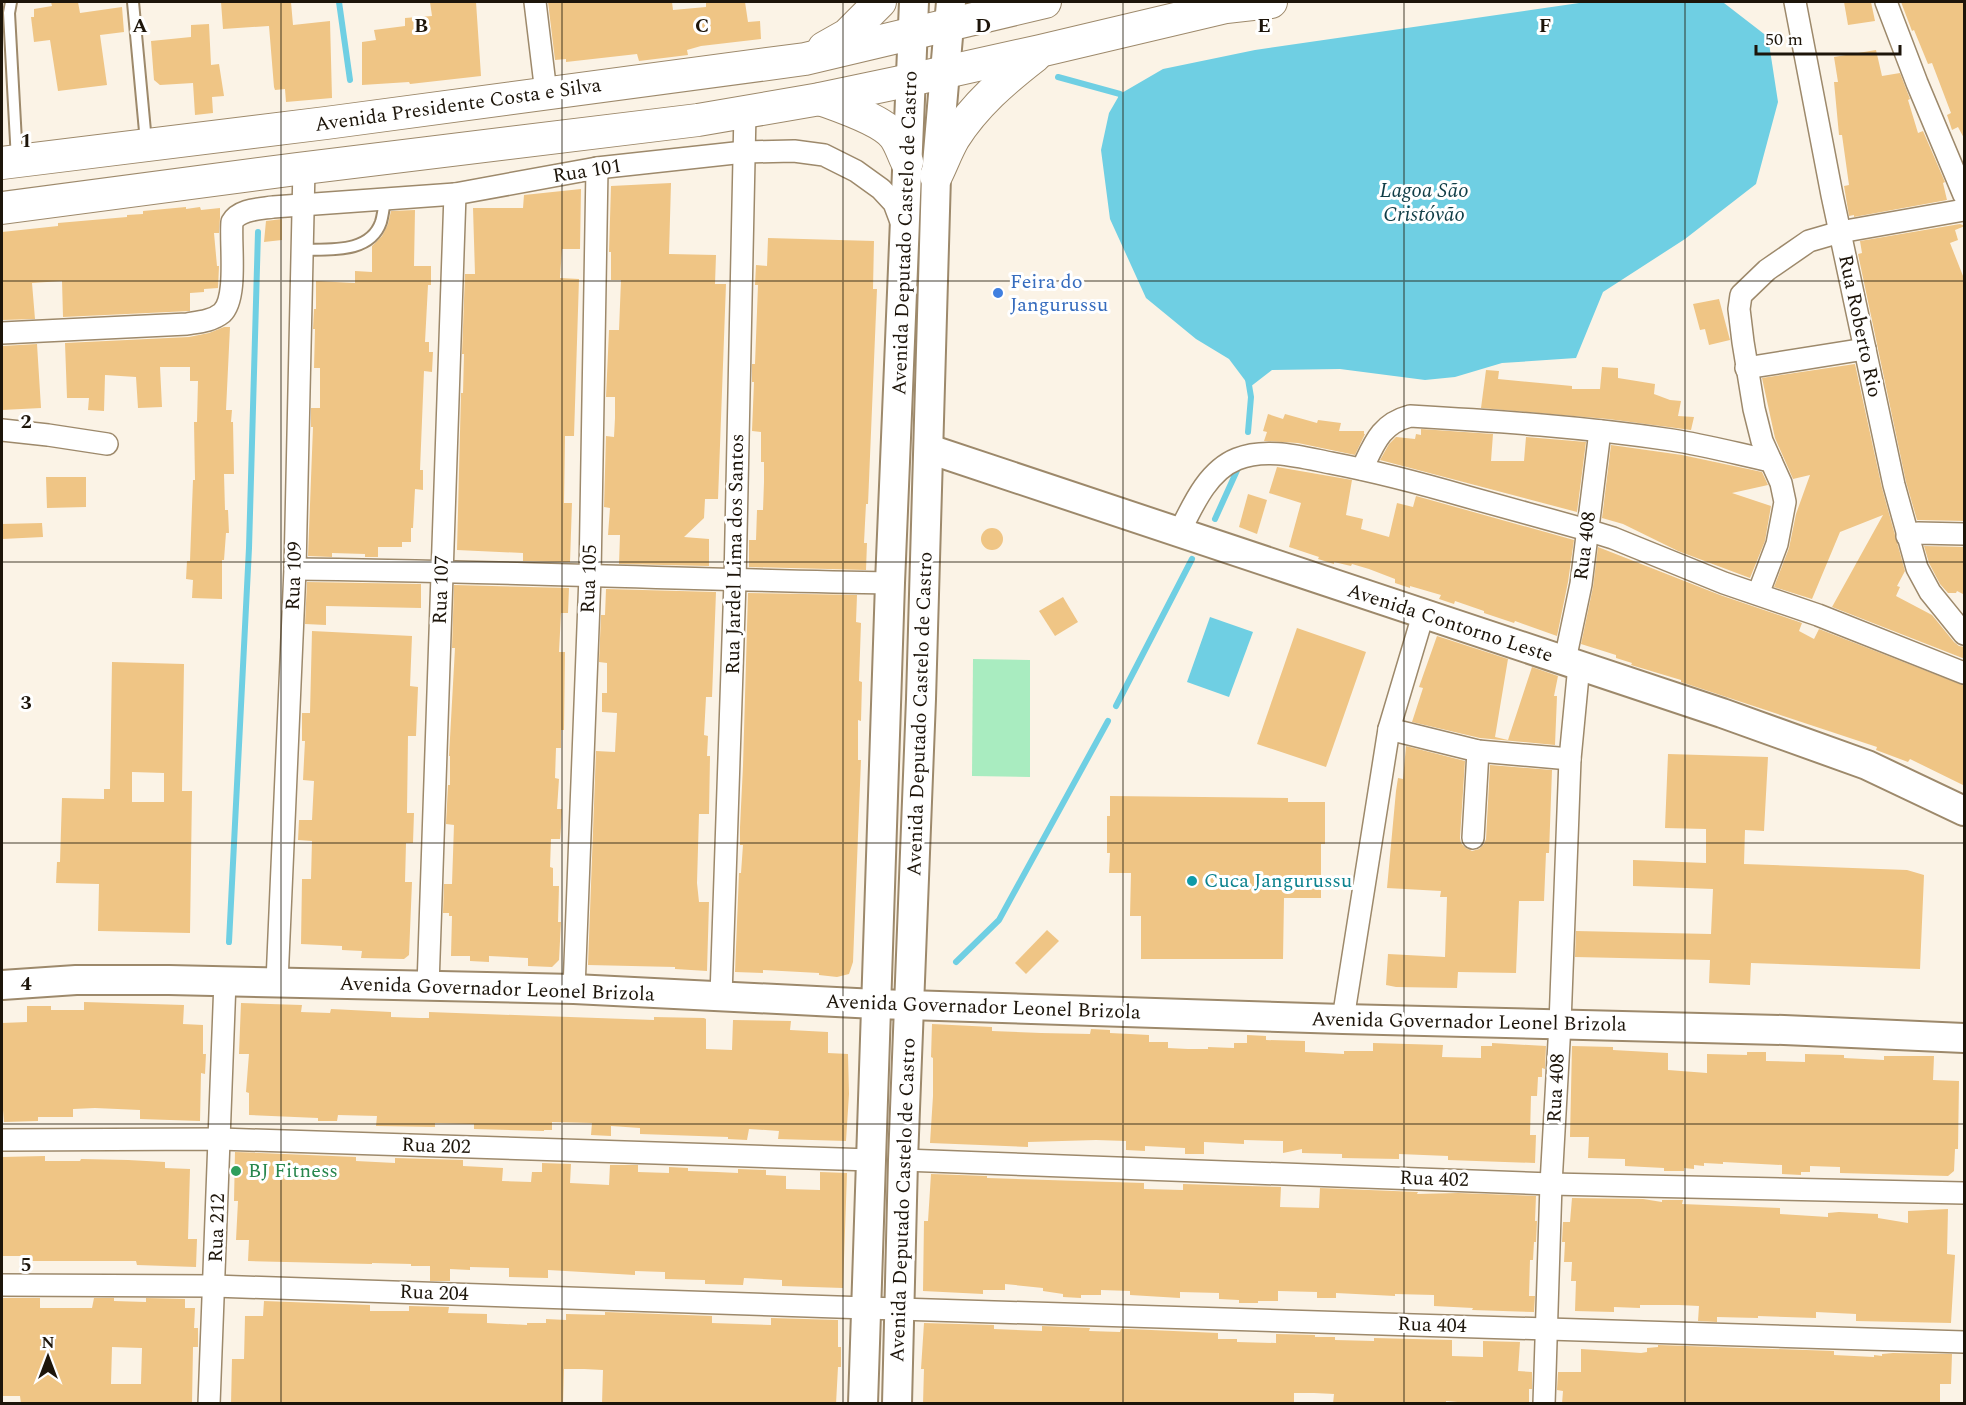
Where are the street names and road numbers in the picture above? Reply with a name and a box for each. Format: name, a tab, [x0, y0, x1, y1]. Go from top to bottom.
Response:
street label: Avenida Presidente Costa e Silva	[313, 70, 603, 140]
street label: Avenida Deputado Castelo de Castro	[884, 70, 926, 396]
street label: Rua 101	[550, 151, 624, 191]
street label: Rua Roberto Rio	[1830, 252, 1890, 400]
street label: Rua Jardel Lima dos Santos	[718, 433, 752, 675]
street label: Rua 408	[1566, 510, 1604, 582]
street label: Rua 109	[278, 541, 310, 611]
street label: Rua 105	[573, 544, 605, 614]
street label: Avenida Deputado Castelo de Castro	[899, 551, 941, 877]
street label: Rua 107	[425, 555, 457, 625]
street label: Avenida Contorno Leste	[1343, 576, 1557, 670]
street label: Avenida Governador Leonel Brizola	[339, 969, 655, 1010]
street label: Avenida Governador Leonel Brizola	[825, 987, 1141, 1028]
street label: Avenida Governador Leonel Brizola	[1311, 1004, 1627, 1040]
street label: Avenida Deputado Castelo de Castro	[882, 1037, 924, 1363]
street label: Rua 408	[1539, 1053, 1573, 1123]
street label: Rua 202	[401, 1130, 471, 1162]
street label: Rua 402	[1399, 1163, 1469, 1195]
street label: Rua 212	[201, 1193, 233, 1263]
street label: Rua 204	[399, 1277, 469, 1309]
street label: Rua 404	[1397, 1309, 1467, 1341]

